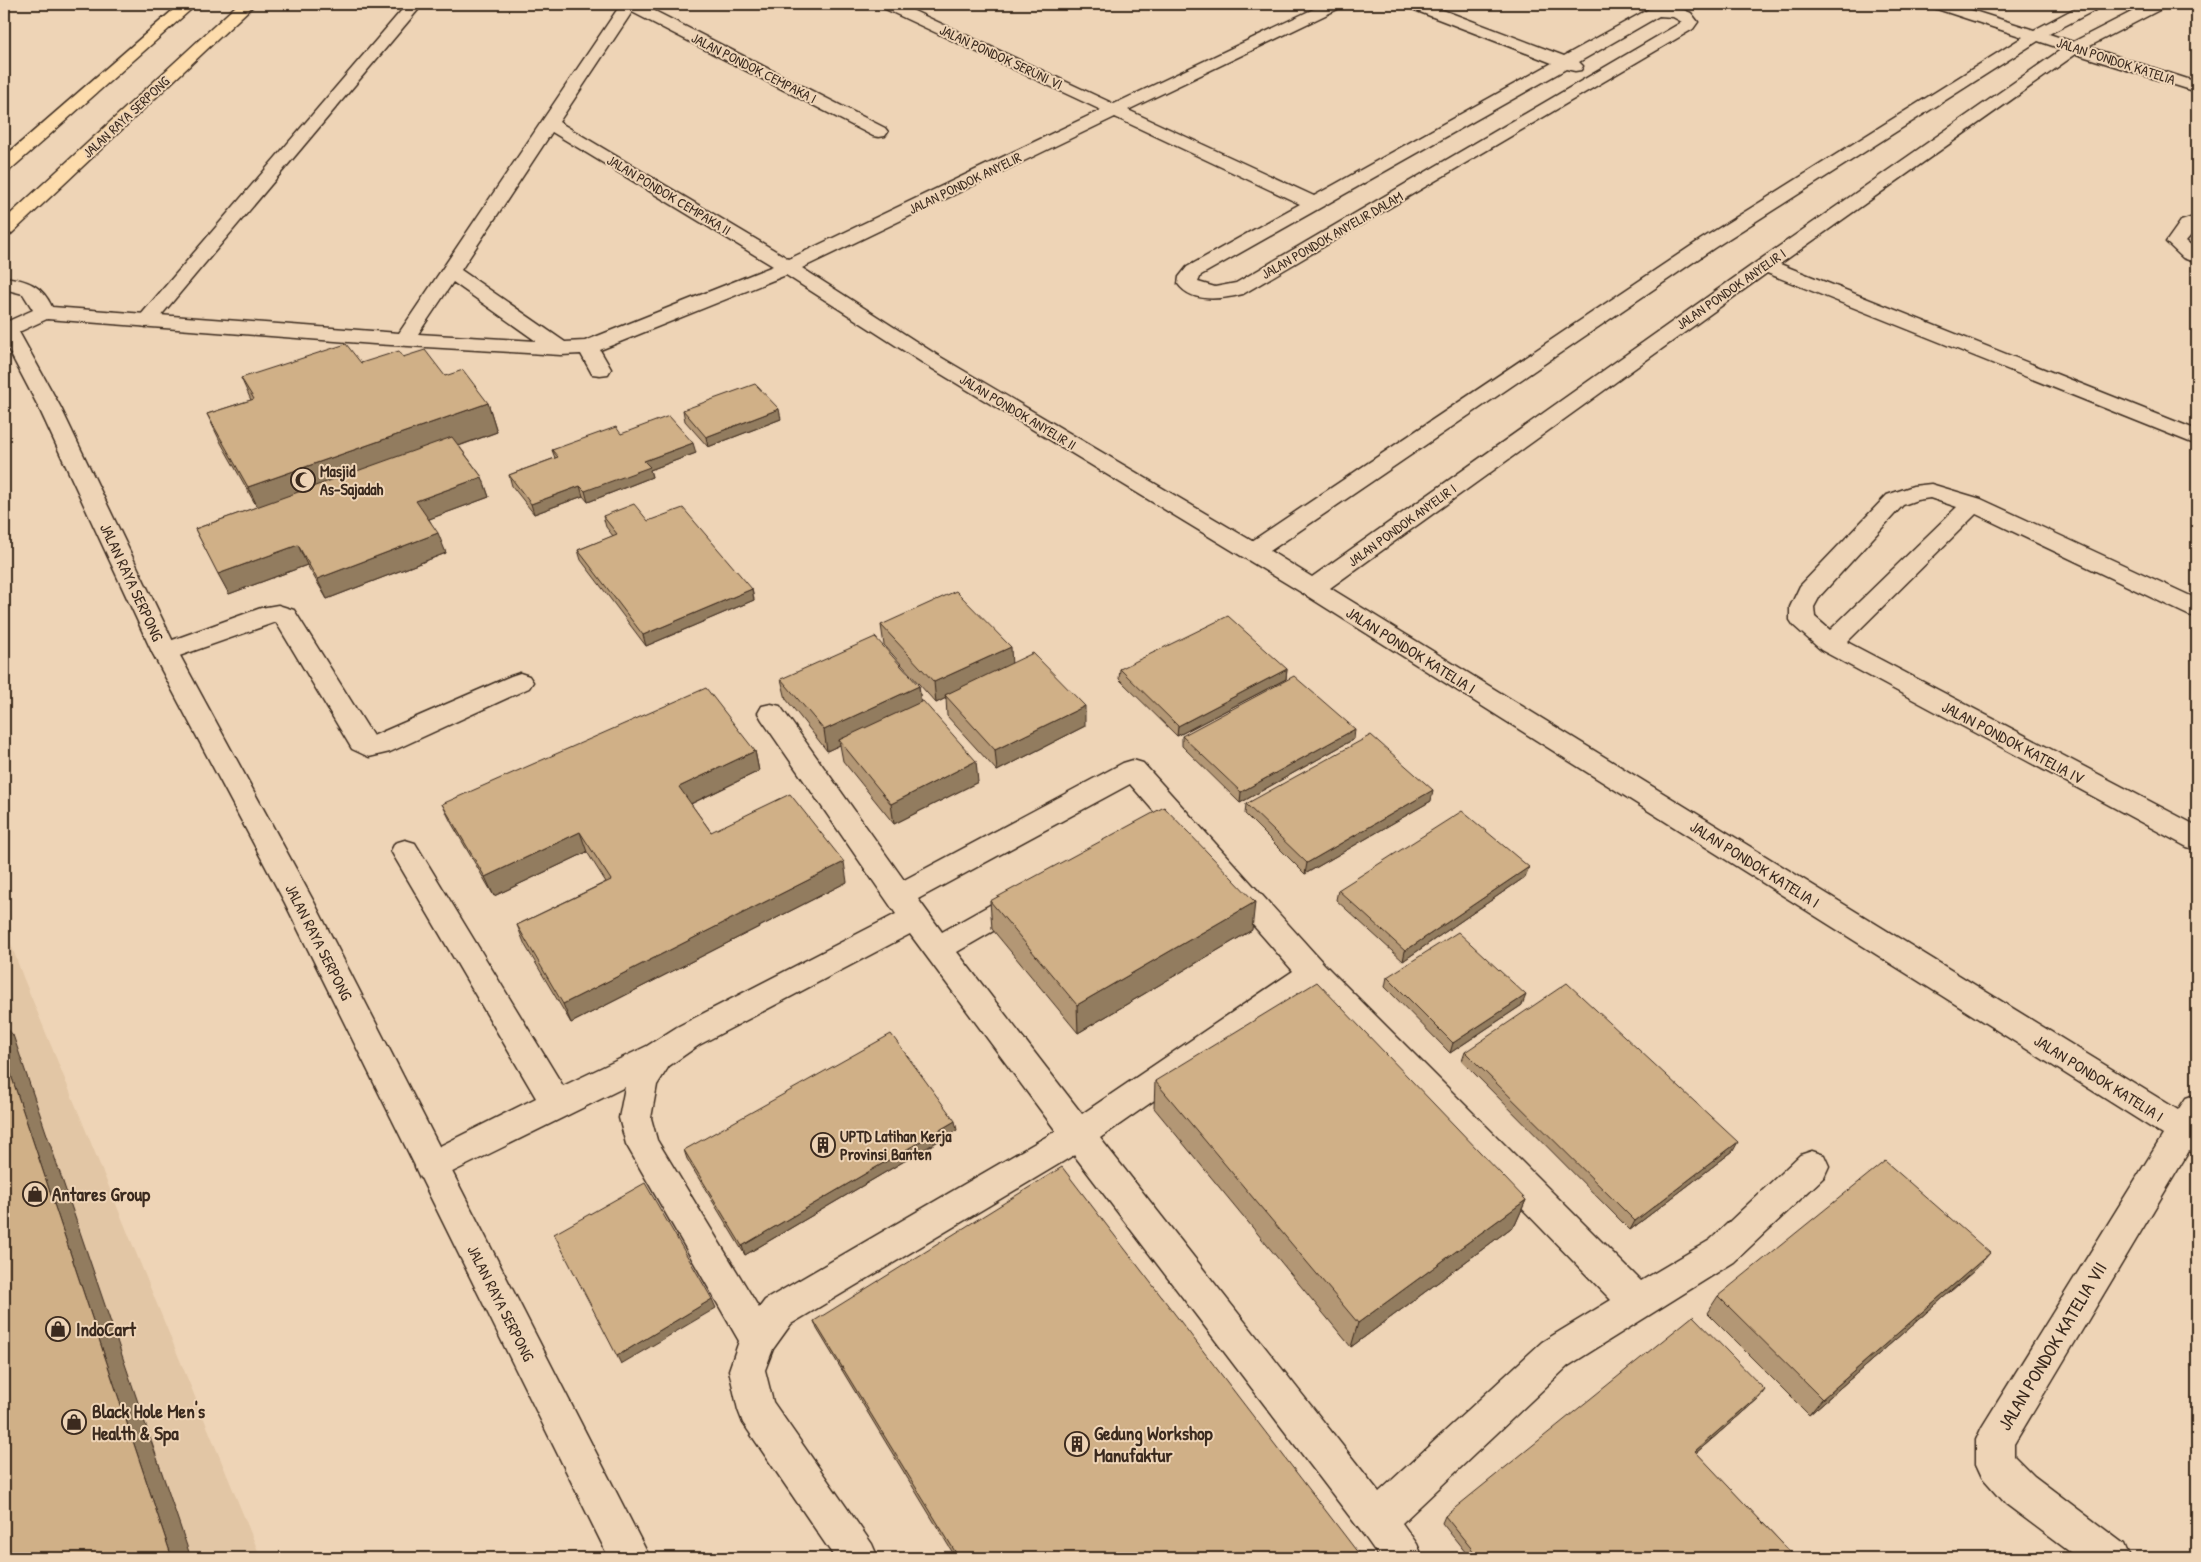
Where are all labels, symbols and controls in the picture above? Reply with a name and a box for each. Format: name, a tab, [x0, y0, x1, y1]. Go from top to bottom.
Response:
street label: JALAN PONDOK SERUNI VI	[937, 20, 1066, 93]
street label: JALAN PONDOK CEMPAKA I	[688, 28, 820, 107]
street label: JALAN PONDOK KATELIA	[2054, 32, 2178, 89]
street label: JALAN RAYA SERPONG	[78, 71, 173, 162]
street label: JALAN PONDOK ANYELIR	[905, 147, 1024, 218]
street label: JALAN PONDOK CEMPAKA II	[604, 150, 735, 239]
street label: JALAN PONDOK ANYELIR DALAM	[1258, 186, 1406, 283]
street label: JALAN PONDOK ANYELIR I	[1672, 244, 1789, 334]
street label: JALAN PONDOK ANYELIR II	[956, 369, 1080, 454]
place label: Masjid As-Sajadah	[320, 460, 384, 500]
mosque icon: Masjid As-Sajadah	[290, 467, 316, 493]
street label: JALAN PONDOK ANYELIR I	[1344, 479, 1460, 570]
street label: JALAN RAYA SERPONG	[95, 519, 169, 645]
street label: JALAN PONDOK KATELIA I	[1342, 601, 1480, 699]
street label: JALAN PONDOK KATELIA IV	[1938, 695, 2088, 789]
street label: JALAN PONDOK KATELIA I	[1686, 815, 1824, 913]
street label: JALAN RAYA SERPONG	[280, 880, 358, 1004]
street label: JALAN PONDOK KATELIA I	[2030, 1029, 2168, 1127]
place label: UPTD Latihan Kerja Provinsi Banten	[840, 1125, 952, 1165]
building icon: UPTD Latihan Kerja Provinsi Banten	[810, 1132, 836, 1158]
shop icon: Antares Group	[22, 1181, 48, 1207]
place label: Antares Group	[52, 1181, 151, 1208]
street label: JALAN RAYA SERPONG	[462, 1241, 540, 1365]
street label: JALAN PONDOK KATELIA VII	[1991, 1257, 2113, 1435]
shop icon: IndoCart	[45, 1316, 71, 1342]
place label: IndoCart	[76, 1316, 137, 1342]
place label: Black Hole Men's Health & Spa	[92, 1398, 206, 1447]
shop icon: Black Hole Men's Health & Spa	[61, 1409, 87, 1435]
place label: Gedung Workshop Manufaktur	[1094, 1420, 1214, 1468]
building icon: Gedung Workshop Manufaktur	[1064, 1431, 1090, 1457]

